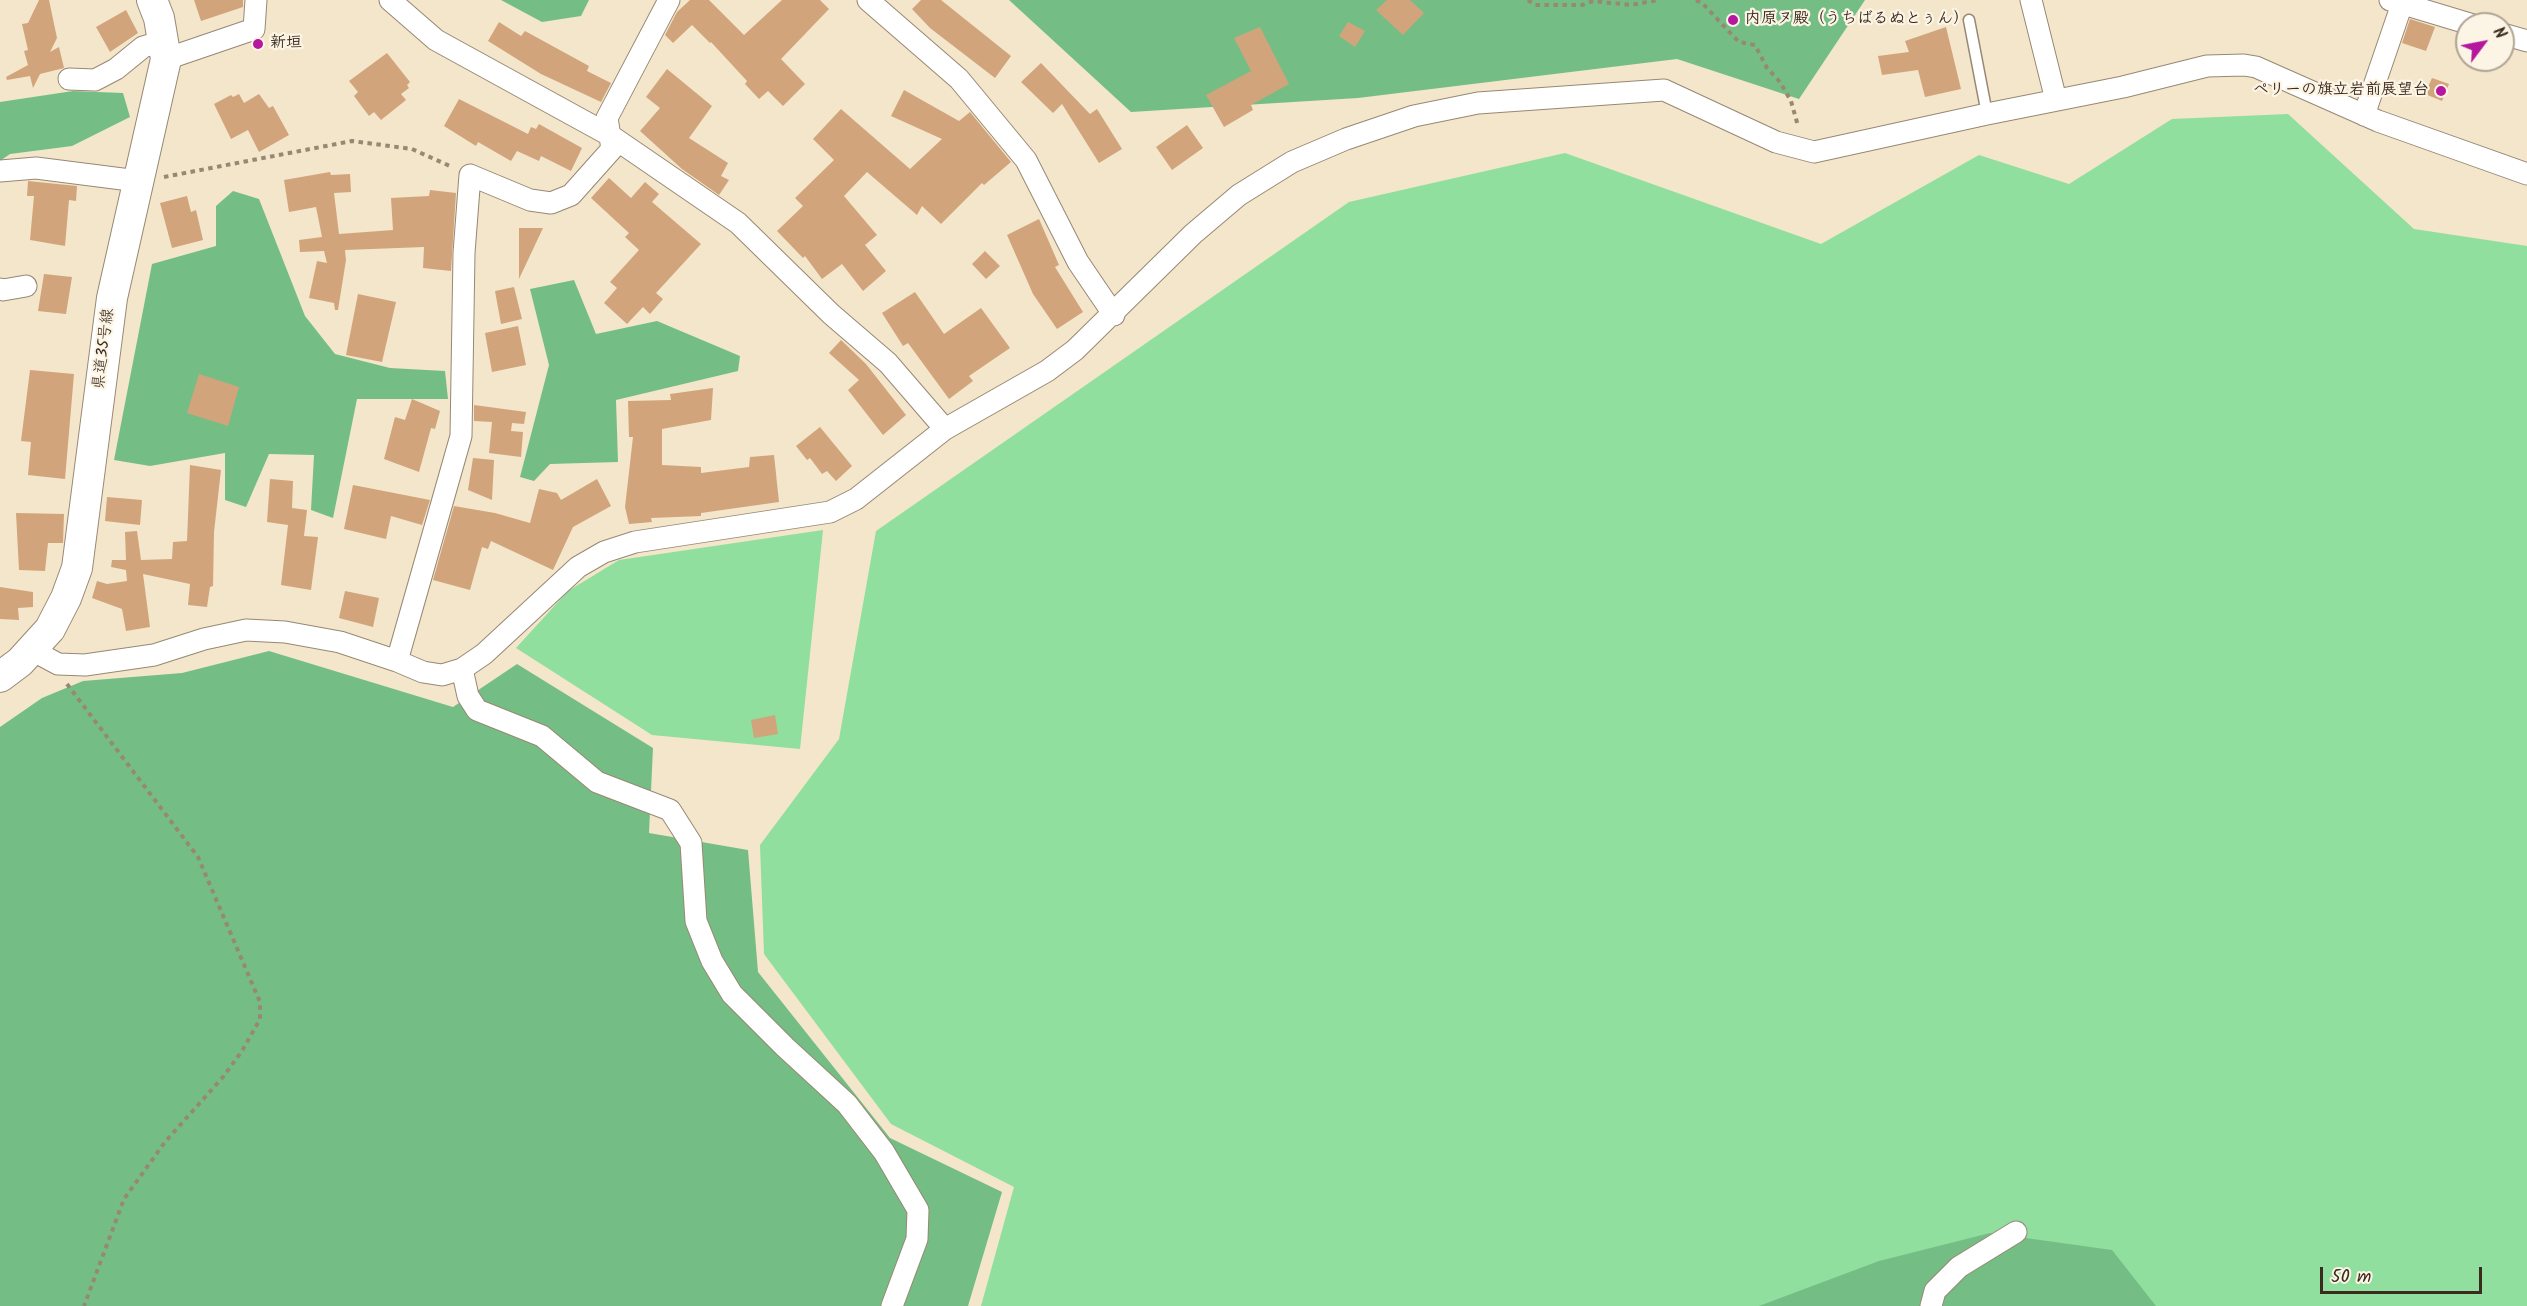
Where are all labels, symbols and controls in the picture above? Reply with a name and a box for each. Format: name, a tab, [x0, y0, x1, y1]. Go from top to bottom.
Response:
place label: 内原ヌ殿（うちばるぬとぅん）	[1745, 10, 1969, 30]
north arrow	[2455, 12, 2515, 72]
marker: 内原ヌ殿（うちばるぬとぅん）	[1726, 13, 1740, 27]
text: N	[2486, 22, 2512, 44]
place label: 新垣	[270, 34, 302, 54]
marker: 新垣	[251, 37, 265, 51]
place label: ペリーの旗立岩前展望台	[2253, 81, 2429, 101]
marker: ペリーの旗立岩前展望台	[2434, 84, 2448, 98]
street label: 県道35号線	[90, 307, 120, 391]
scale bar	[2323, 1255, 2485, 1293]
text: 50 m	[2331, 1263, 2371, 1292]

